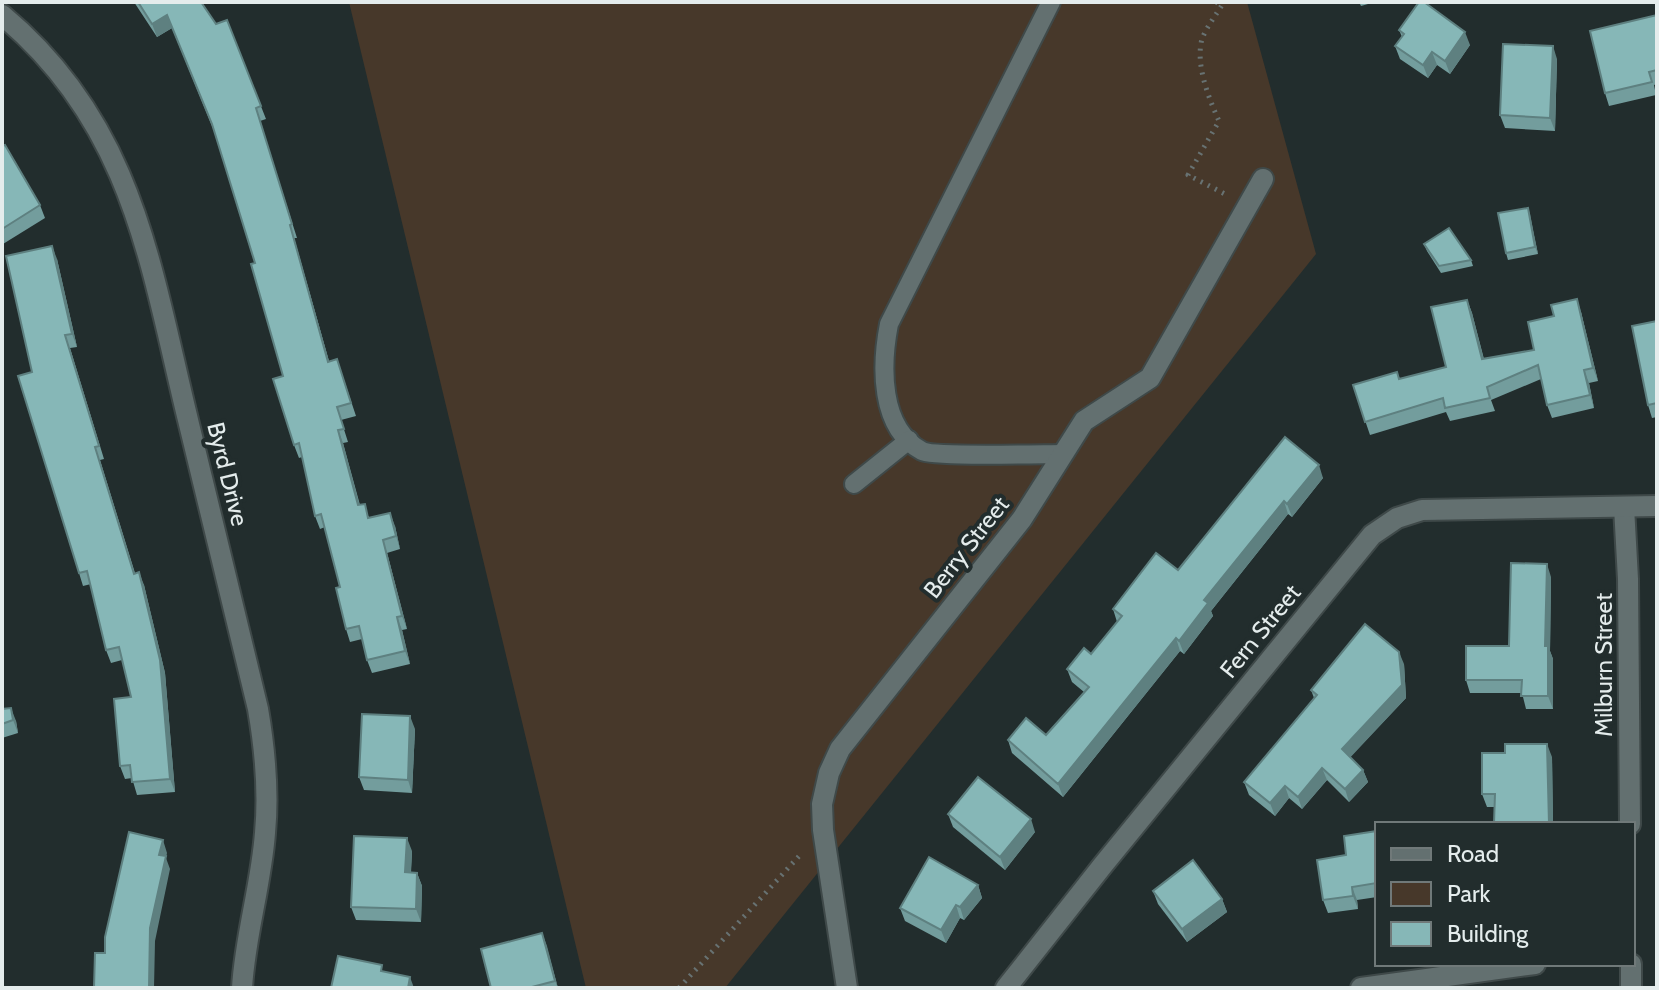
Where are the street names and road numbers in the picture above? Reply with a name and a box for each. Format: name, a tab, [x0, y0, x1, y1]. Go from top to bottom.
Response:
street label: Byrd Drive	[201, 419, 255, 529]
street label: Berry Street	[917, 490, 1015, 604]
street label: Fern Street	[1214, 578, 1306, 684]
street label: Milburn Street	[1589, 593, 1618, 737]

